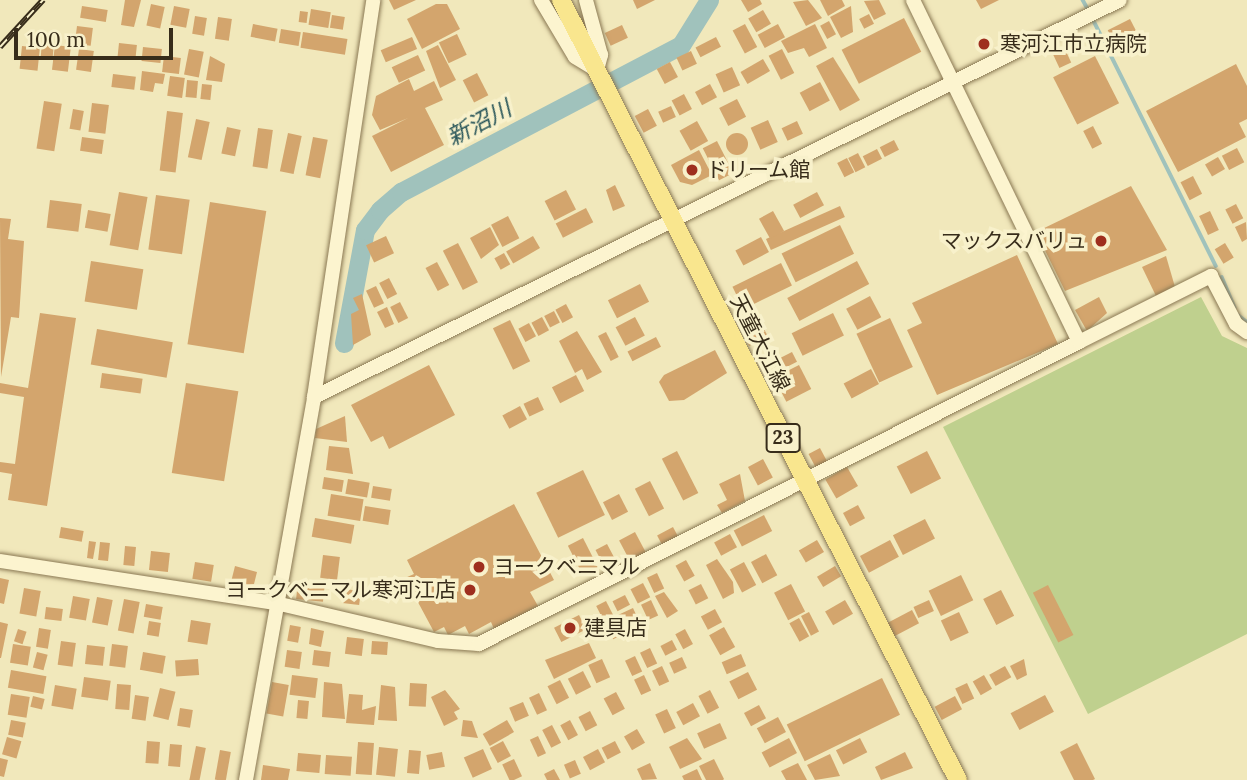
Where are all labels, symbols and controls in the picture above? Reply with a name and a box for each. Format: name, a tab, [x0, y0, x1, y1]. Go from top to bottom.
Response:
scale bar	[18, 14, 177, 58]
text: 100 m	[27, 26, 85, 53]
place label: 寒河江市立病院	[1000, 31, 1147, 57]
marker: 寒河江市立病院	[974, 34, 994, 54]
water label: 新沼川	[442, 95, 516, 151]
place label: ドリーム館	[706, 157, 811, 183]
marker: ドリーム館	[684, 162, 700, 178]
place label: マックスバリュ	[940, 228, 1087, 254]
marker: マックスバリュ	[1093, 233, 1109, 249]
street label: 天童大江線	[725, 291, 795, 395]
road number: 23	[766, 422, 800, 453]
place label: ヨークベニマル	[493, 554, 640, 580]
marker: ヨークベニマル	[471, 559, 487, 575]
place label: ヨークベニマル寒河江店	[225, 577, 456, 603]
marker: ヨークベニマル寒河江店	[462, 582, 478, 598]
place label: 建具店	[584, 615, 647, 641]
marker: 建具店	[562, 620, 578, 636]

